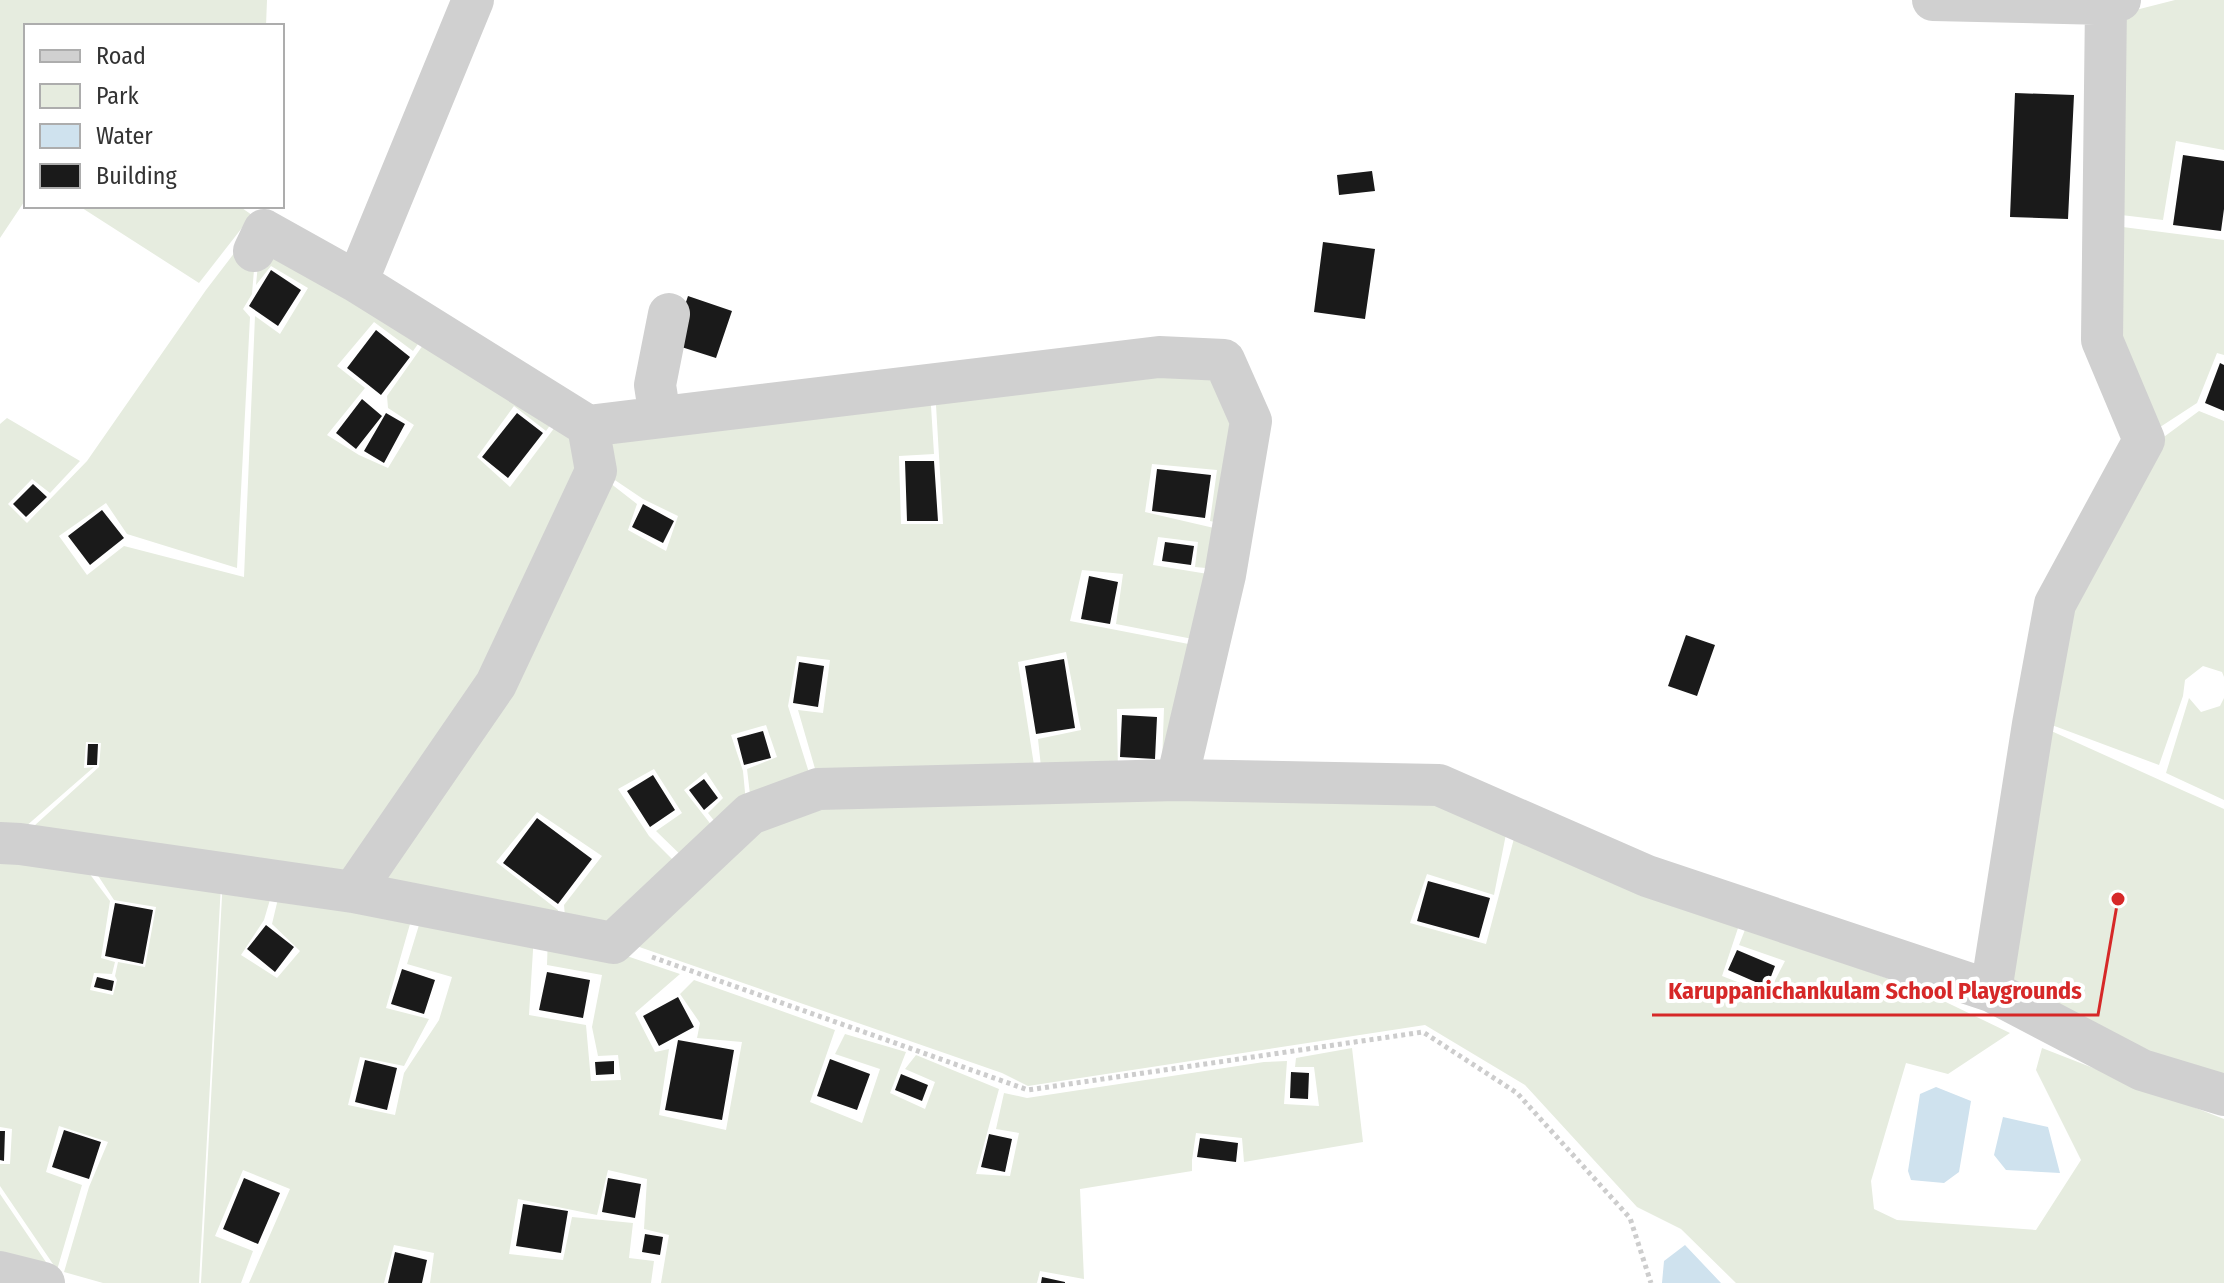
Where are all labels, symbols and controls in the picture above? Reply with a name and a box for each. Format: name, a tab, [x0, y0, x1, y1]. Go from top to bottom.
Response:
legend	[24, 24, 284, 208]
text: Road	[96, 42, 146, 70]
text: Park	[96, 82, 139, 110]
text: Water	[96, 122, 153, 150]
text: Building	[96, 162, 178, 190]
callout: Karuppanichankulam School Playgrounds	[1652, 967, 2098, 1015]
text: Karuppanichankulam School Playgrounds	[1668, 977, 2082, 1005]

